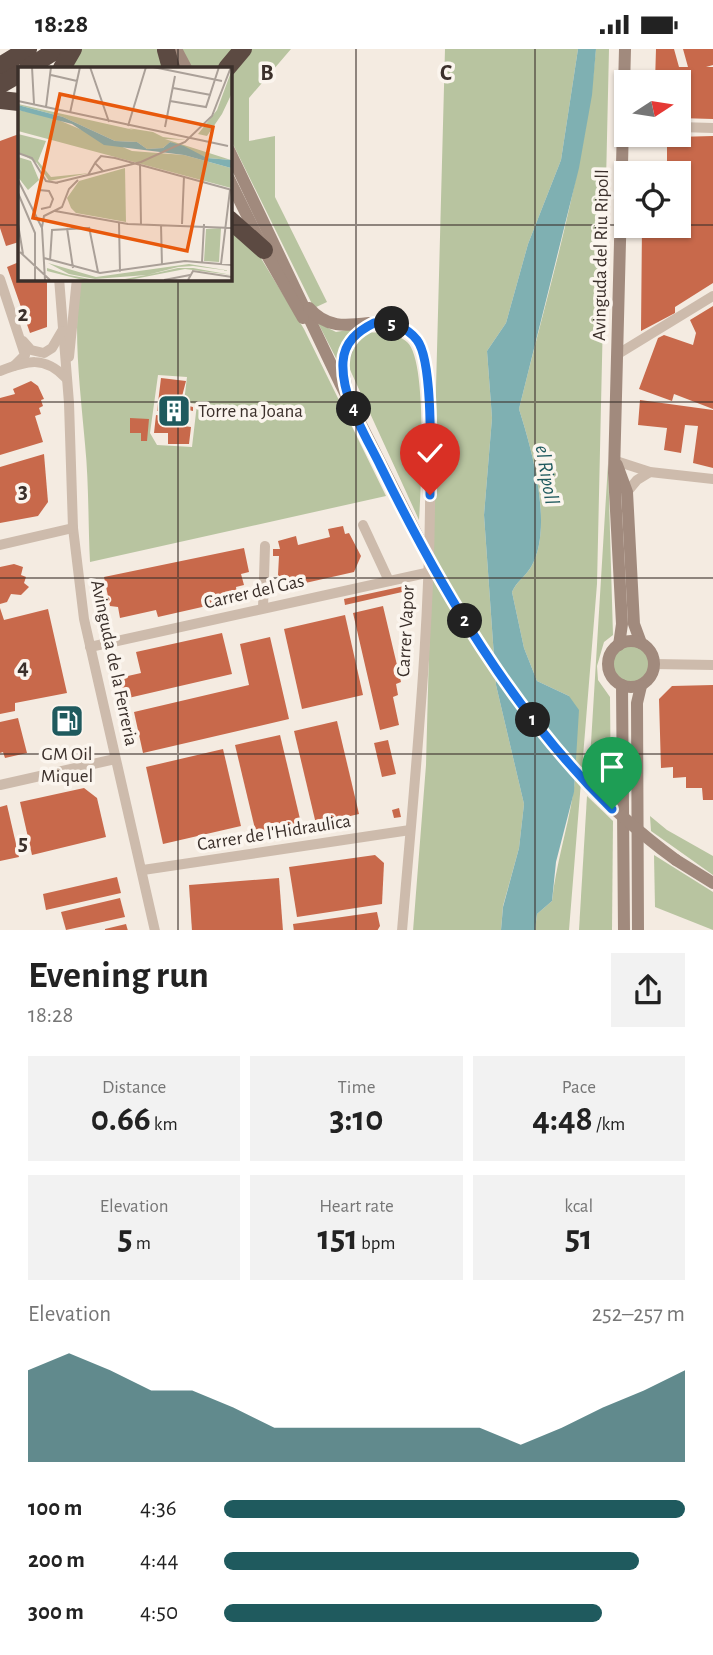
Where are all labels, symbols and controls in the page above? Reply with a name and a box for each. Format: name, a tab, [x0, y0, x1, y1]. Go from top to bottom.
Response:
text: 18:28	[35, 11, 88, 37]
text: B	[260, 62, 274, 85]
text: C	[440, 62, 452, 85]
inset map	[18, 67, 231, 280]
north arrow	[614, 70, 691, 147]
map controls	[614, 70, 691, 238]
button: locate	[614, 161, 691, 238]
street label: Avinguda del Riu Ripoll	[590, 169, 612, 341]
text: 2	[18, 303, 29, 326]
pin: 5	[374, 307, 410, 341]
text: 5	[387, 314, 396, 333]
pin: 4	[336, 391, 372, 427]
building icon: Torre na Joana	[155, 392, 193, 430]
text: 4	[349, 399, 358, 418]
place label: Torre na Joana	[198, 402, 303, 421]
pin	[400, 423, 460, 495]
icon: check	[411, 434, 449, 472]
water label: el Ripoll	[530, 444, 563, 507]
text: 3	[18, 480, 28, 503]
street label: Carrer del Gas	[202, 571, 306, 613]
street label: Avinguda de la Ferreria	[87, 578, 141, 748]
street label: Carrer Vapor	[394, 584, 418, 678]
pin: 2	[448, 603, 482, 639]
text: 2	[460, 611, 469, 630]
text: 4	[17, 656, 29, 679]
fuel station icon: GM Oil Miquel	[48, 702, 86, 740]
pin: 1	[516, 703, 550, 737]
text: 1	[529, 710, 536, 729]
pin	[582, 737, 642, 809]
place label: GM Oil Miquel	[41, 745, 93, 786]
icon: arrive	[593, 748, 631, 786]
street label: Carrer de l'Hidraulica	[196, 811, 352, 855]
text: 5	[18, 832, 28, 855]
button: share	[611, 953, 685, 1027]
text: Evening run	[28, 957, 209, 995]
text: 18:28	[28, 1004, 73, 1027]
text: Distance	[102, 1078, 166, 1097]
text: Time	[338, 1078, 375, 1097]
text: Pace	[562, 1078, 596, 1097]
text: 0.66	[91, 1102, 151, 1137]
text: 3:10	[330, 1102, 383, 1137]
text: 4:48	[532, 1102, 593, 1137]
text: km	[151, 1115, 178, 1134]
text: /km	[593, 1115, 625, 1134]
text: Elevation	[100, 1197, 169, 1216]
text: Heart rate	[319, 1197, 394, 1216]
text: kcal	[564, 1197, 593, 1216]
text: 5	[117, 1221, 133, 1256]
text: 151	[318, 1221, 358, 1256]
text: 51	[565, 1221, 593, 1256]
text: m	[133, 1234, 151, 1253]
text: bpm	[358, 1234, 395, 1253]
text: Elevation	[28, 1303, 111, 1326]
text: 252–257 m	[592, 1303, 685, 1326]
text: 100 m	[28, 1497, 82, 1520]
text: 4:36	[140, 1497, 177, 1520]
text: 200 m	[28, 1549, 85, 1572]
text: 4:44	[140, 1549, 178, 1572]
text: 300 m	[28, 1601, 84, 1624]
text: 4:50	[140, 1601, 178, 1624]

